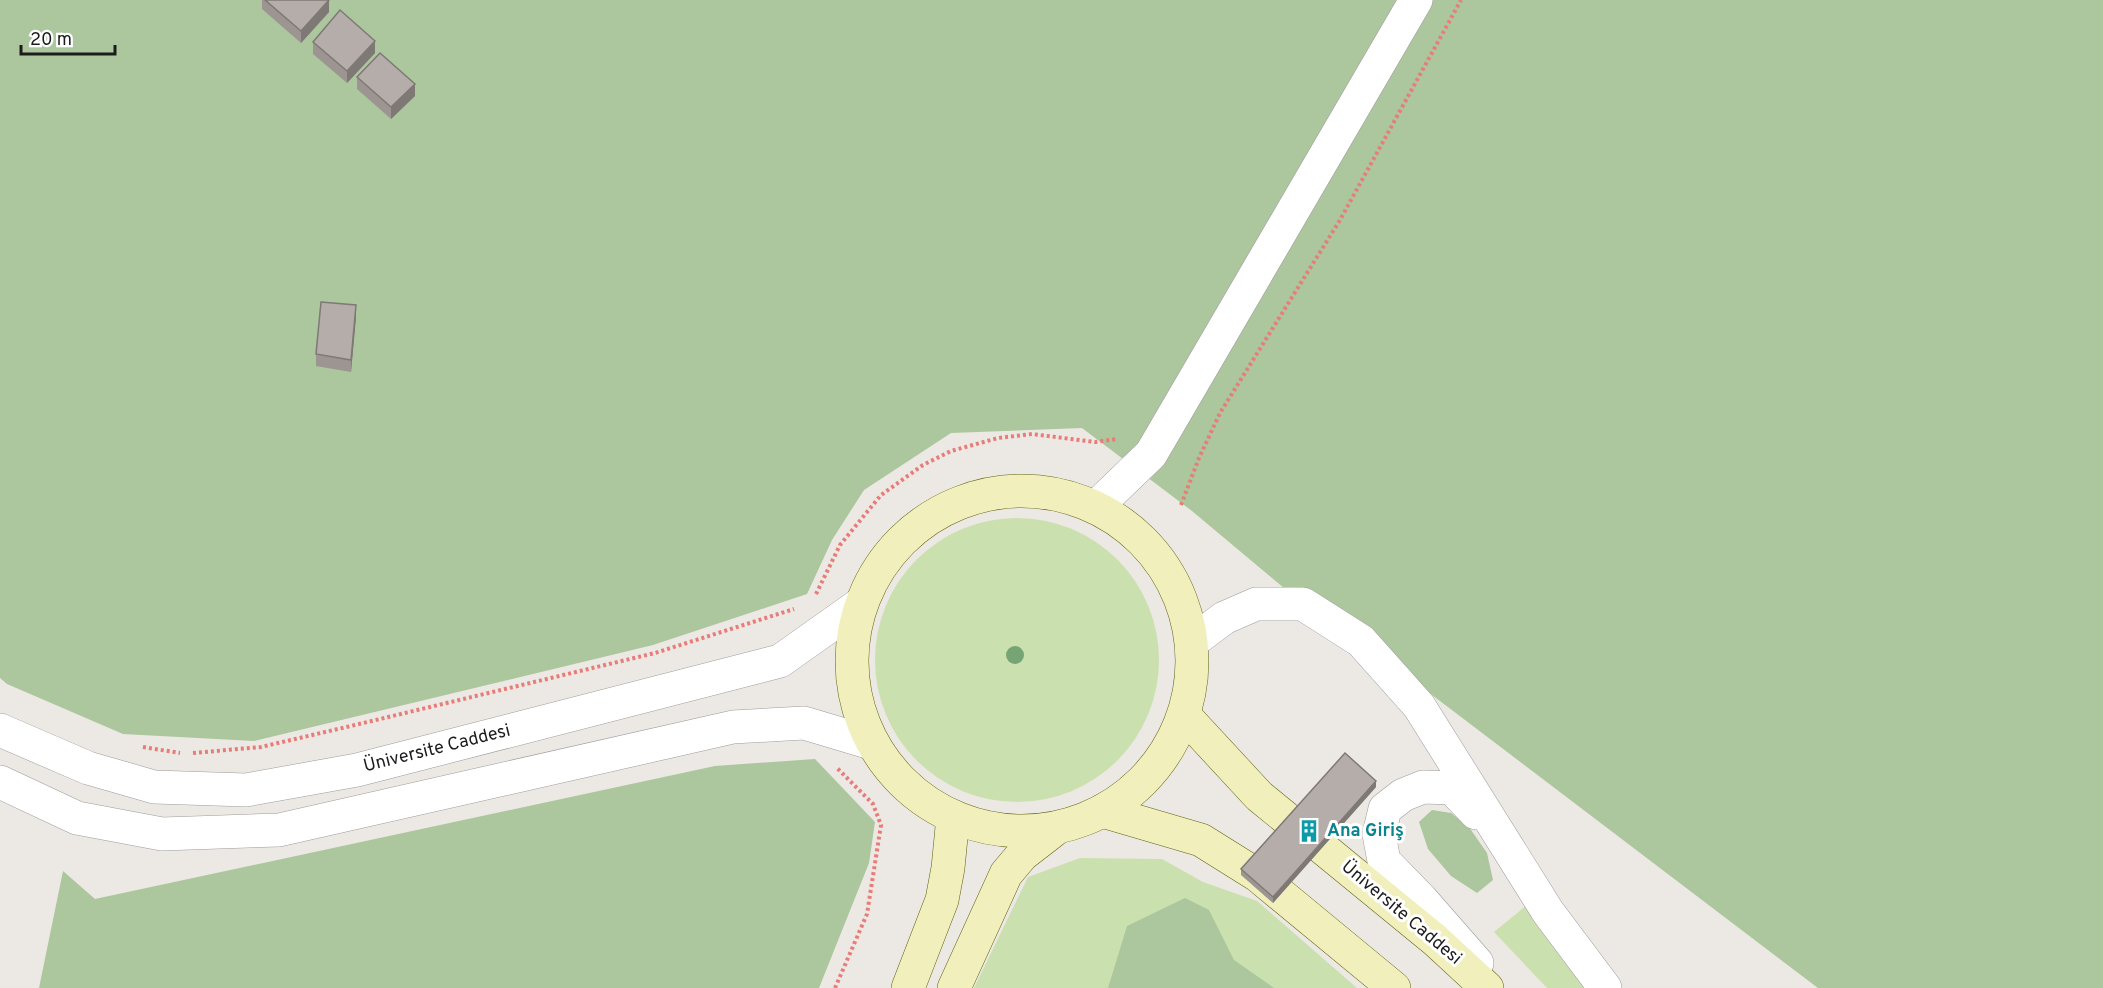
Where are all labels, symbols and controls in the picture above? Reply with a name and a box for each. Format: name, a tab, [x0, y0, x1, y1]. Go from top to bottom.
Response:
scale bar	[21, 18, 116, 56]
text: 20 m	[30, 29, 72, 52]
street label: Üniversite Caddesi	[361, 718, 513, 778]
building icon: Ana Giriş	[1296, 818, 1322, 844]
place label: Ana Giriş	[1327, 820, 1404, 843]
street label: Üniversite Caddesi	[1336, 854, 1467, 970]

